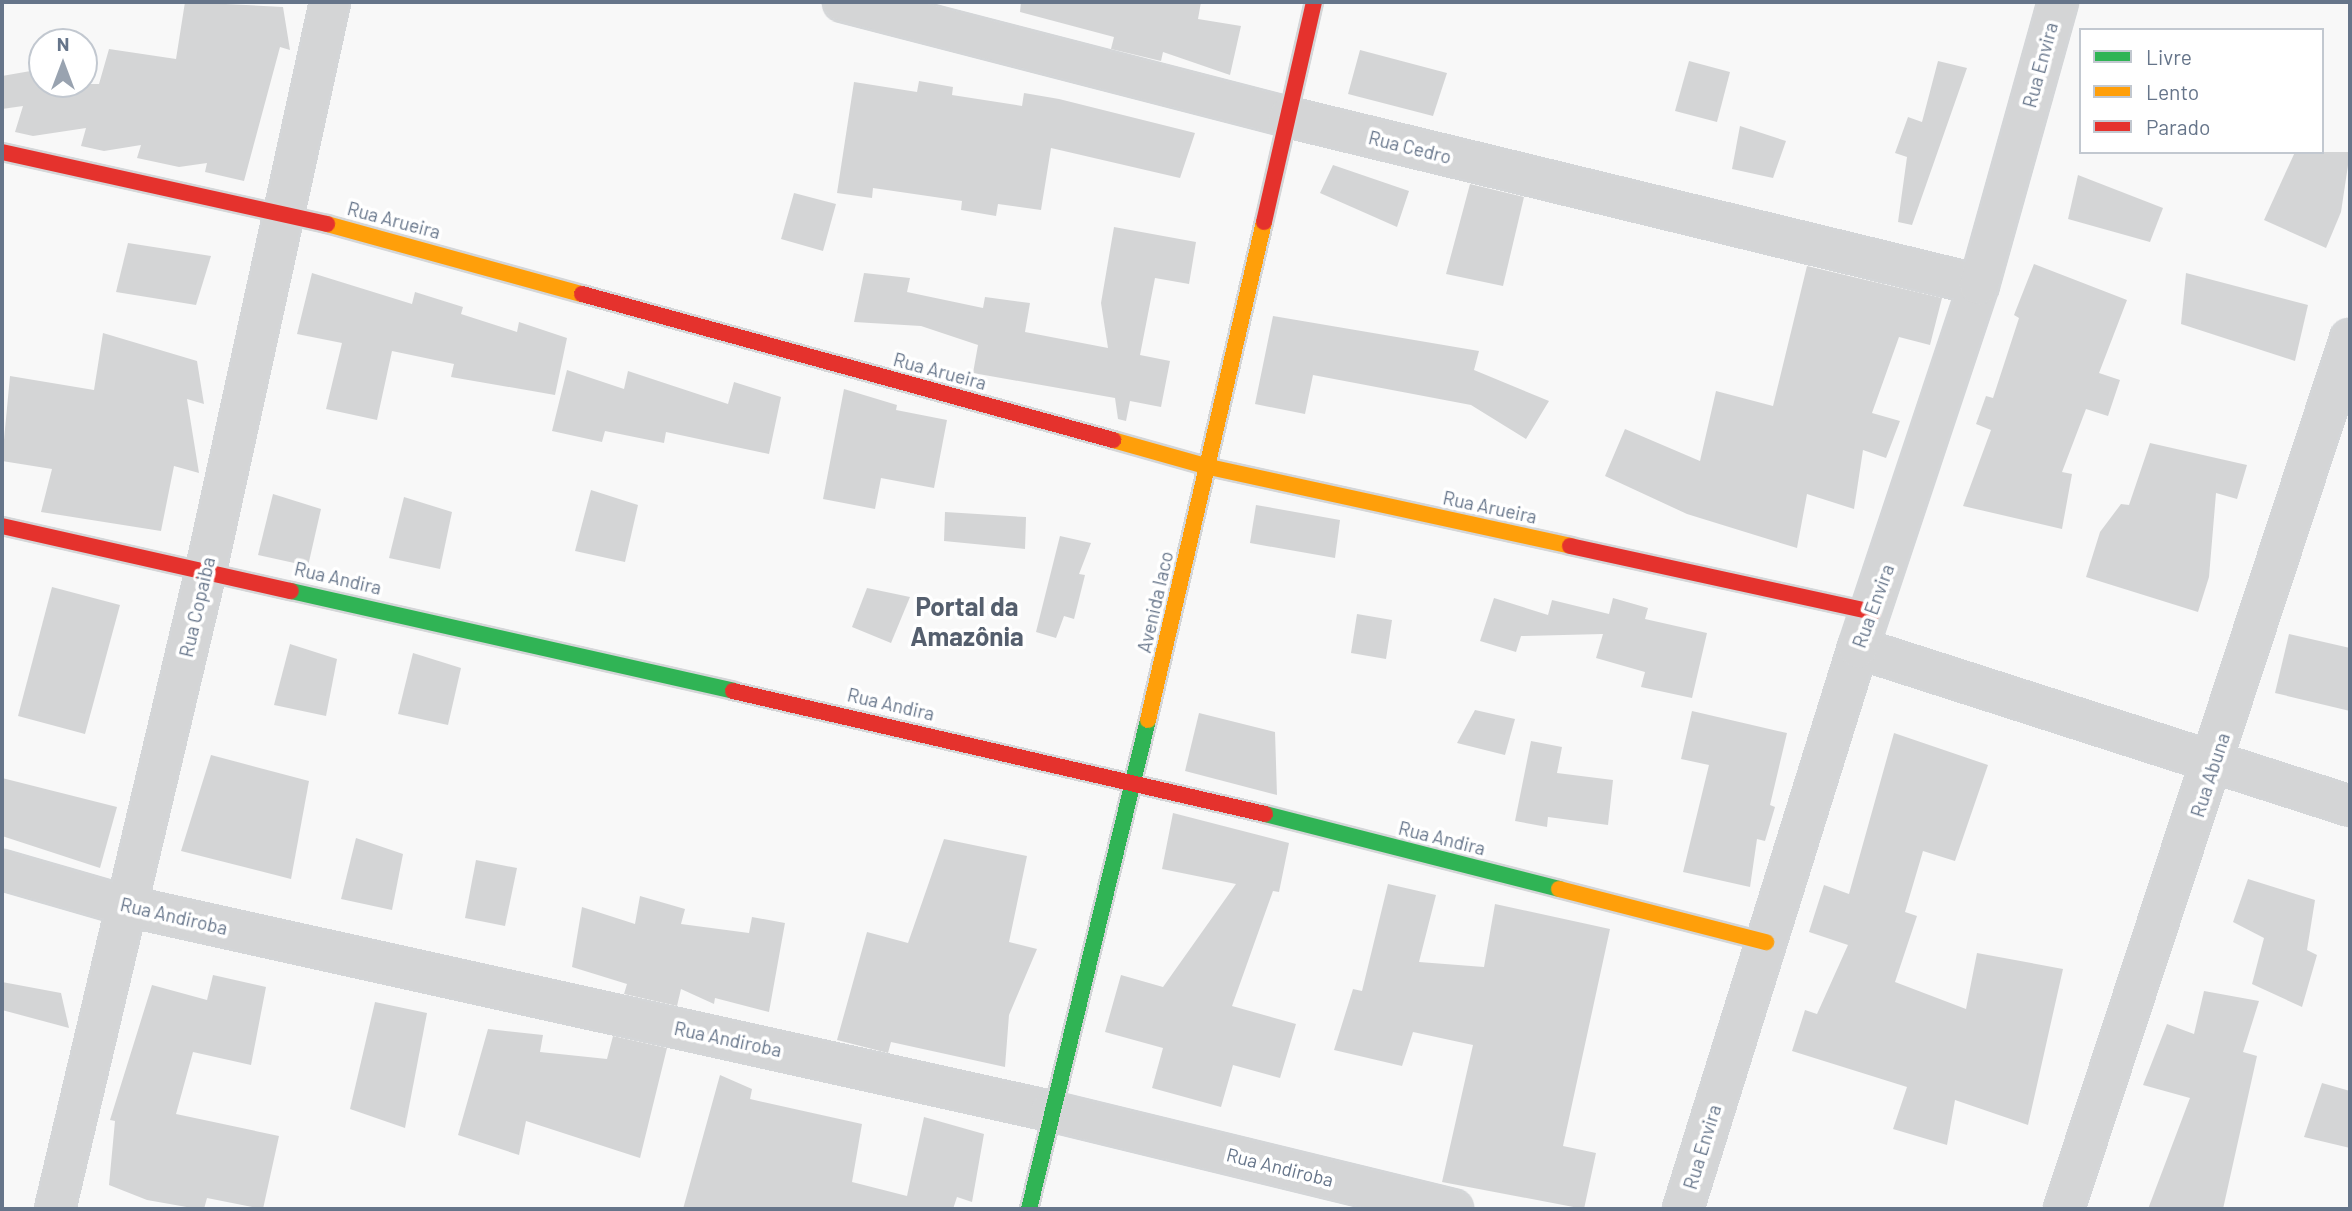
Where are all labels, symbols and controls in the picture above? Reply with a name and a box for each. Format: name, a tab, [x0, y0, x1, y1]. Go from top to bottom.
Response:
street label: Rua Envira	[2018, 20, 2062, 110]
north arrow	[28, 28, 98, 98]
legend	[2079, 28, 2324, 154]
text: N	[57, 32, 69, 55]
text: Livre	[2146, 44, 2192, 69]
text: Lento	[2146, 79, 2199, 104]
text: Parado	[2146, 114, 2210, 139]
street label: Rua Cedro	[1366, 126, 1454, 168]
street label: Rua Arueira	[345, 197, 443, 243]
street label: Rua Arueira	[891, 348, 989, 394]
street label: Rua Arueira	[1441, 486, 1539, 528]
street label: Avenida Iaco	[1132, 549, 1178, 655]
street label: Rua Copaiba	[174, 555, 220, 659]
street label: Rua Andira	[292, 557, 384, 599]
street label: Rua Envira	[1847, 561, 1899, 651]
district label: Portal da Amazônia	[910, 590, 1024, 652]
street label: Rua Andira	[845, 683, 937, 725]
street label: Rua Abuna	[2186, 730, 2234, 820]
street label: Rua Andira	[1396, 816, 1488, 860]
street label: Rua Andiroba	[118, 893, 230, 939]
street label: Rua Andiroba	[672, 1016, 784, 1062]
street label: Rua Envira	[1678, 1102, 1726, 1192]
street label: Rua Andiroba	[1224, 1143, 1336, 1191]

